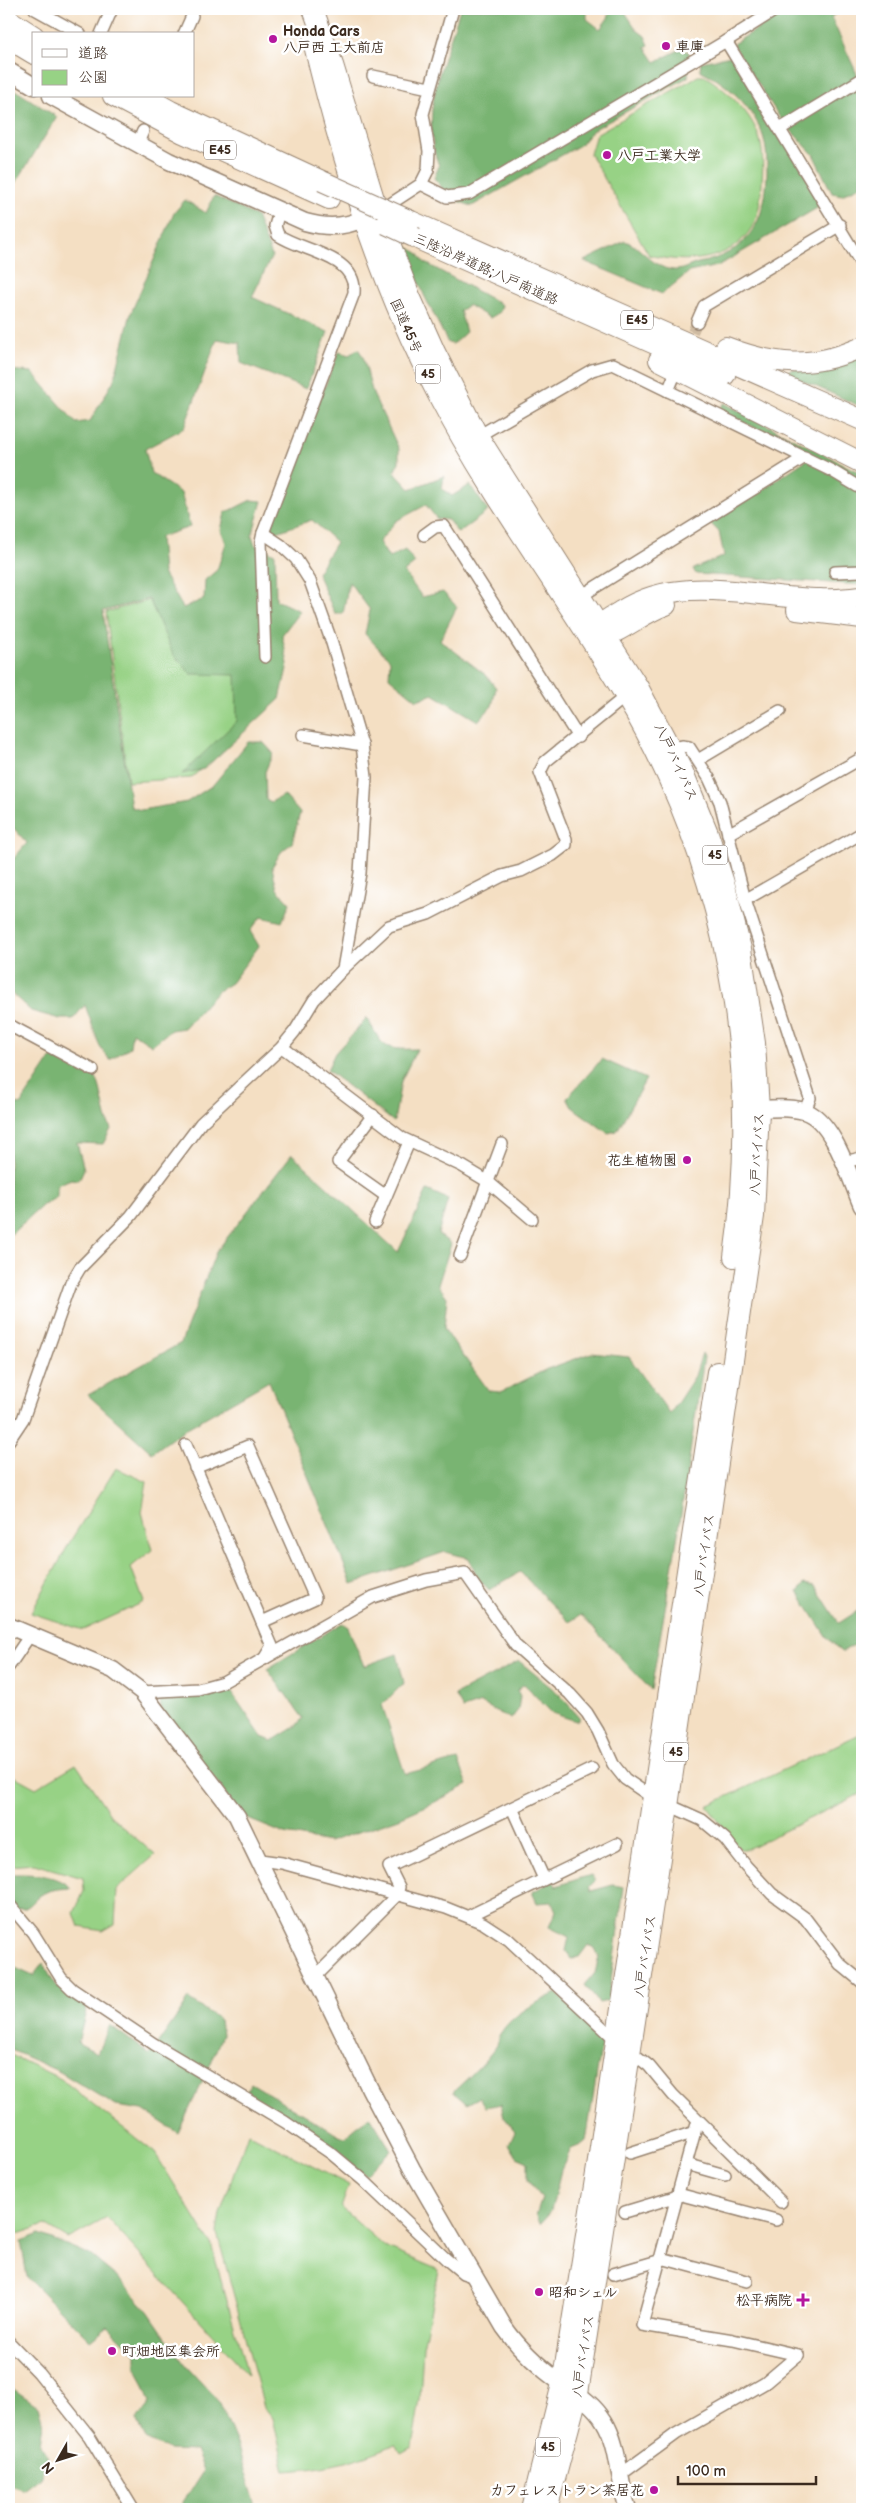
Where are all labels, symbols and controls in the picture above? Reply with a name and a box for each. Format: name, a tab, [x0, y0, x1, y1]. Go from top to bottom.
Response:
place label: Honda Cars 八戸西 工大前店	[283, 23, 385, 56]
legend	[32, 32, 195, 98]
marker: Honda Cars 八戸西 工大前店	[267, 33, 279, 45]
place label: 車庫	[676, 38, 704, 55]
marker: 車庫	[660, 40, 672, 52]
text: 道路	[78, 44, 108, 63]
text: 公園	[78, 68, 108, 87]
road number: E45	[204, 140, 236, 160]
place label: 八戸工業大学	[617, 147, 701, 164]
marker: 八戸工業大学	[601, 149, 613, 161]
street label: 三陸沿岸道路;八戸南道路	[411, 229, 561, 309]
street label: 国道45号	[386, 296, 426, 356]
road number: E45	[621, 310, 653, 330]
road number: 45	[416, 364, 440, 384]
street label: 八戸バイパス	[651, 720, 701, 804]
road number: 45	[702, 846, 728, 864]
street label: 八戸バイパス	[746, 1112, 768, 1196]
place label: 花生植物園	[607, 1152, 677, 1169]
marker: 花生植物園	[681, 1154, 693, 1166]
street label: 八戸バイパス	[690, 1512, 718, 1598]
road number: 45	[664, 1742, 688, 1761]
street label: 八戸バイパス	[630, 1913, 660, 1999]
place label: 昭和シェル	[549, 2284, 618, 2301]
marker: 昭和シェル	[533, 2286, 545, 2298]
place label: 松平病院	[736, 2292, 792, 2309]
marker: 松平病院	[796, 2293, 810, 2307]
street label: 八戸バイパス	[568, 2313, 598, 2399]
place label: 町畑地区集会所	[122, 2343, 220, 2360]
marker: 町畑地区集会所	[106, 2345, 118, 2357]
north arrow	[32, 2436, 82, 2486]
road number: 45	[536, 2438, 560, 2456]
scale bar	[678, 2453, 816, 2485]
text: N	[38, 2458, 58, 2477]
text: 100 m	[686, 2462, 726, 2481]
place label: カフェレストラン茶居花	[490, 2482, 644, 2499]
marker: カフェレストラン茶居花	[648, 2484, 660, 2496]

